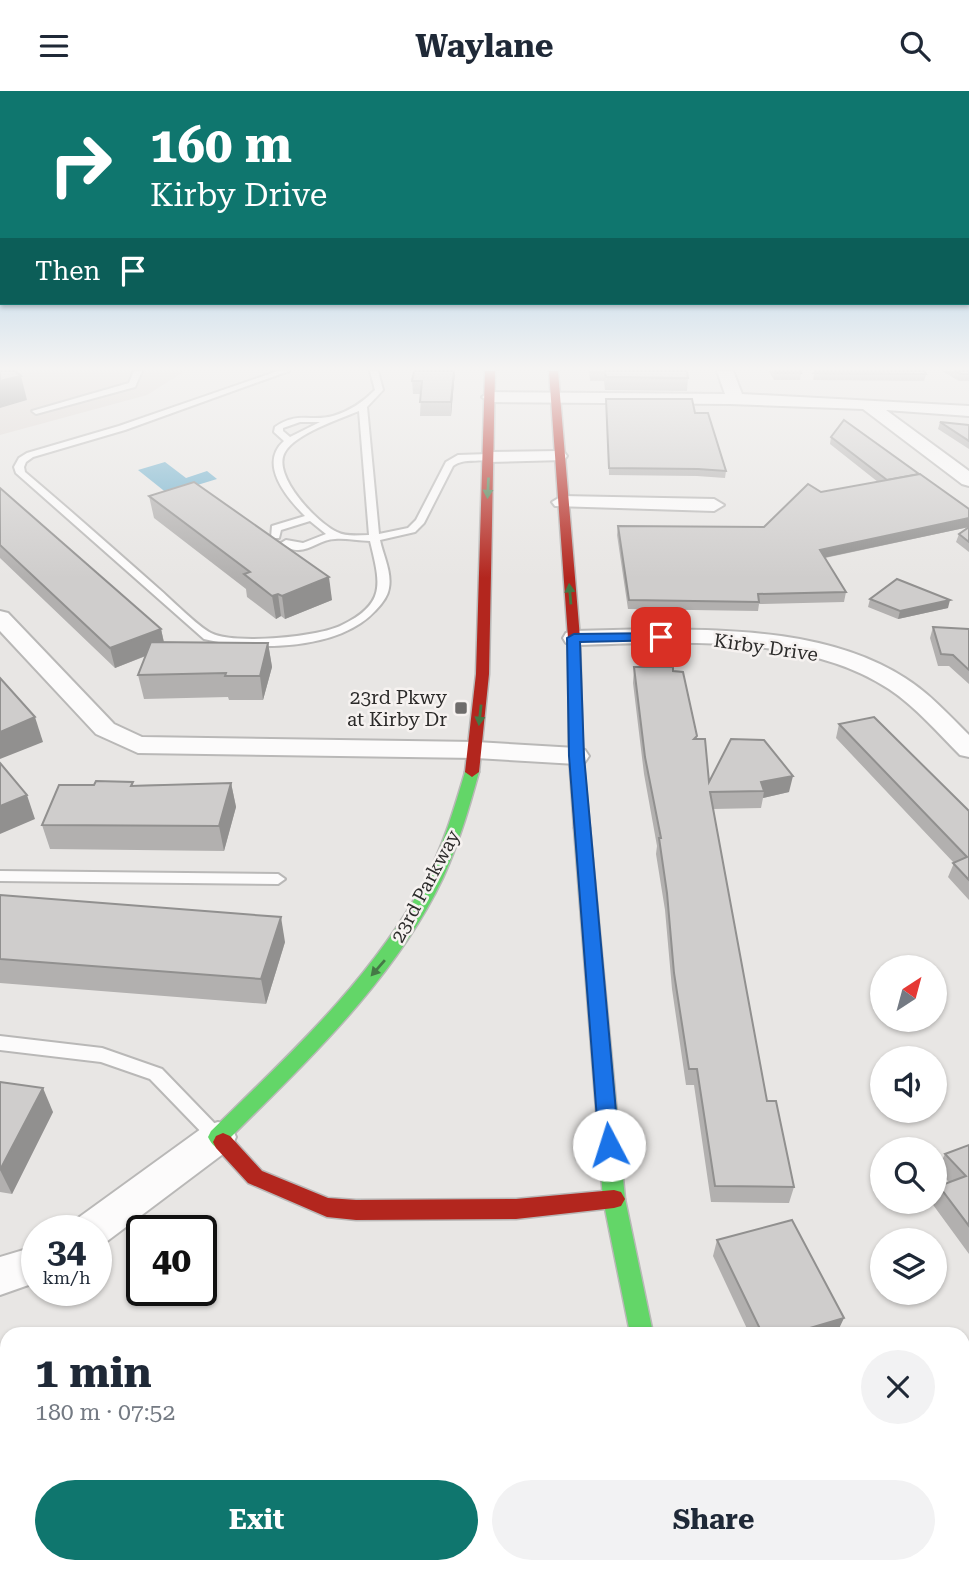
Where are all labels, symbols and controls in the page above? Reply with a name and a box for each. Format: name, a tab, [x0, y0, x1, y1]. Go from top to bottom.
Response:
icon: menu	[35, 27, 73, 65]
text: Waylane	[415, 27, 554, 65]
icon: search	[896, 27, 934, 65]
text: 160 m	[150, 117, 292, 174]
icon: right	[35, 119, 126, 210]
text: Kirby Drive	[150, 176, 327, 214]
icon: arrive	[114, 252, 152, 290]
text: Then	[35, 256, 100, 286]
one-way arrow	[482, 477, 493, 499]
one-way arrow	[564, 583, 575, 605]
pin	[631, 607, 691, 667]
icon: arrive	[642, 618, 680, 656]
street label: Kirby Drive	[712, 629, 820, 666]
place label: 23rd Pkwy at Kirby Dr	[347, 686, 448, 731]
marker: 23rd Pkwy at Kirby Dr	[453, 700, 469, 716]
one-way arrow	[474, 704, 485, 726]
street label: 23rd Parkway	[386, 825, 465, 946]
north arrow	[870, 955, 947, 1033]
map controls	[870, 955, 947, 1305]
one-way arrow	[370, 959, 386, 977]
button: sound	[870, 1046, 947, 1123]
position arrow	[572, 1108, 646, 1182]
button: search	[870, 1137, 947, 1214]
speed limit sign: 40	[126, 1215, 217, 1306]
button: layers	[870, 1228, 947, 1305]
text: 34	[47, 1231, 86, 1272]
text: km/h	[42, 1267, 91, 1288]
text: 1 min	[35, 1348, 152, 1397]
button: close	[861, 1350, 935, 1424]
text: 180 m · 07:52	[35, 1399, 175, 1426]
button: Exit	[35, 1480, 478, 1560]
button: Share	[492, 1480, 935, 1560]

